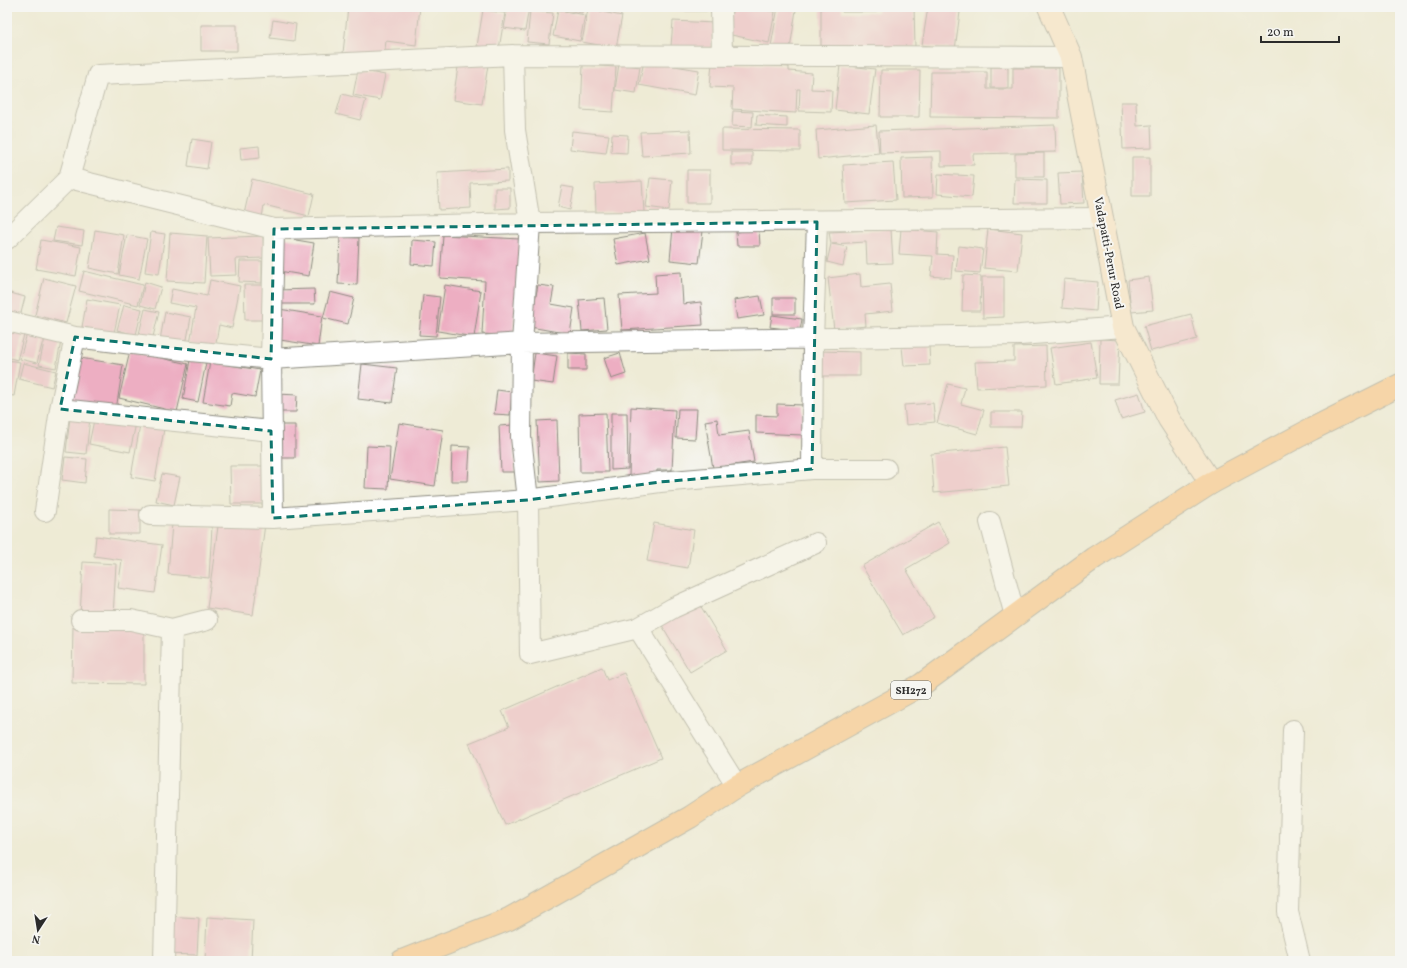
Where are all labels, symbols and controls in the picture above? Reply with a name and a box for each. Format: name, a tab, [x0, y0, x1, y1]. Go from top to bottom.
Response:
scale bar	[1261, 18, 1339, 44]
text: 20 m	[1267, 25, 1294, 41]
street label: Vadapatti-Perur Road	[1089, 196, 1127, 311]
road number: SH272	[891, 681, 931, 699]
north arrow	[18, 910, 58, 950]
text: N	[31, 930, 42, 946]

